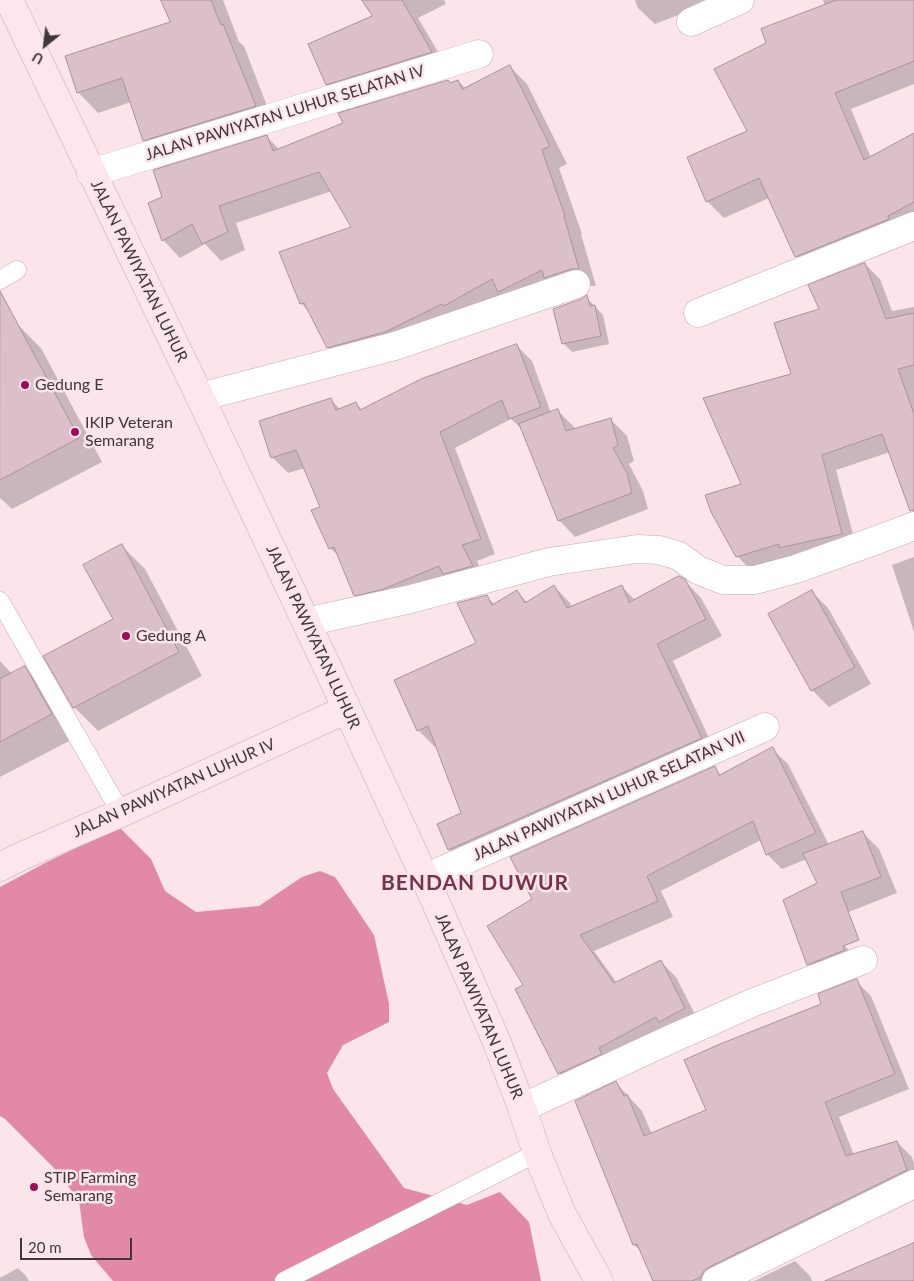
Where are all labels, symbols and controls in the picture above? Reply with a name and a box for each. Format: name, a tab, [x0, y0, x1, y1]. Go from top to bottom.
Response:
north arrow	[20, 20, 70, 70]
text: U	[29, 49, 46, 69]
street label: JALAN PAWIYATAN LUHUR SELATAN IV	[143, 61, 427, 165]
street label: JALAN PAWIYATAN LUHUR	[86, 177, 192, 365]
place label: Gedung E	[35, 375, 104, 395]
marker: Gedung E	[19, 379, 31, 391]
place label: IKIP Veteran Semarang	[85, 413, 173, 451]
marker: IKIP Veteran Semarang	[69, 426, 81, 438]
street label: JALAN PAWIYATAN LUHUR	[262, 542, 364, 732]
place label: Gedung A	[136, 626, 206, 646]
marker: Gedung A	[120, 630, 132, 642]
street label: JALAN PAWIYATAN LUHUR SELATAN VII	[470, 727, 748, 865]
street label: JALAN PAWIYATAN LUHUR IV	[70, 735, 278, 841]
district label: BENDAN DUWUR	[379, 870, 571, 896]
street label: JALAN PAWIYATAN LUHUR	[431, 910, 527, 1102]
place label: STIP Farming Semarang	[44, 1168, 136, 1206]
marker: STIP Farming Semarang	[28, 1181, 40, 1193]
scale bar	[22, 1228, 135, 1260]
text: 20 m	[28, 1238, 62, 1256]

